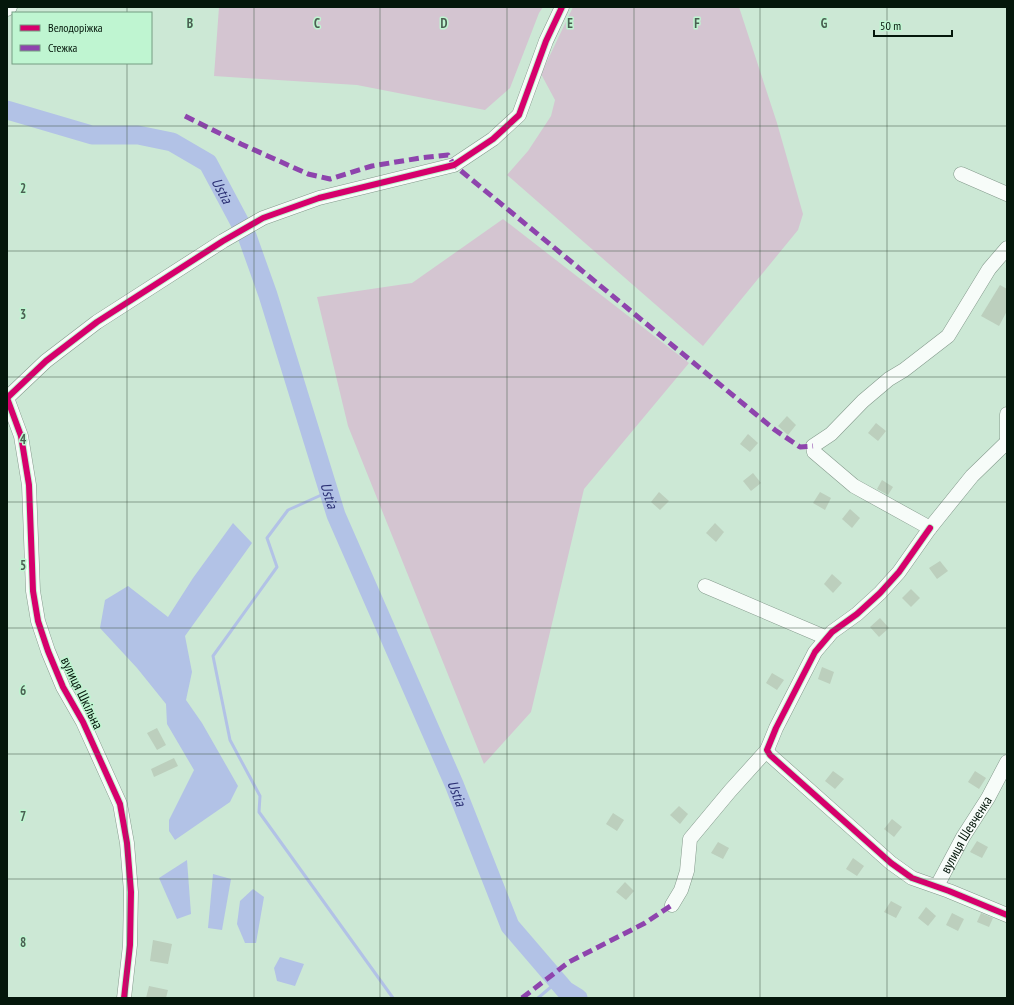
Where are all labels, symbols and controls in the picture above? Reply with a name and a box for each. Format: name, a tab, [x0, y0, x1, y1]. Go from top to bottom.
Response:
legend	[12, 12, 152, 64]
scale bar	[874, 12, 952, 38]
text: B	[187, 15, 193, 32]
text: C	[314, 15, 320, 32]
text: D	[441, 15, 448, 32]
text: E	[567, 15, 573, 32]
text: F	[694, 15, 700, 32]
text: G	[821, 15, 828, 32]
text: 50 m	[880, 18, 901, 33]
text: Велодоріжка	[48, 20, 103, 35]
text: Стежка	[48, 40, 78, 55]
water label: Ustia	[208, 174, 238, 207]
text: 2	[20, 180, 26, 197]
text: 3	[20, 306, 26, 323]
text: 4	[20, 431, 27, 448]
water label: Ustia	[317, 480, 343, 512]
text: 5	[20, 557, 26, 574]
street label: вулиця Шкільна	[57, 654, 107, 732]
text: 6	[20, 682, 26, 699]
water label: Ustia	[444, 777, 472, 810]
street label: вулиця Шевченка	[936, 793, 996, 876]
text: 7	[20, 808, 26, 825]
text: 8	[20, 934, 26, 951]

